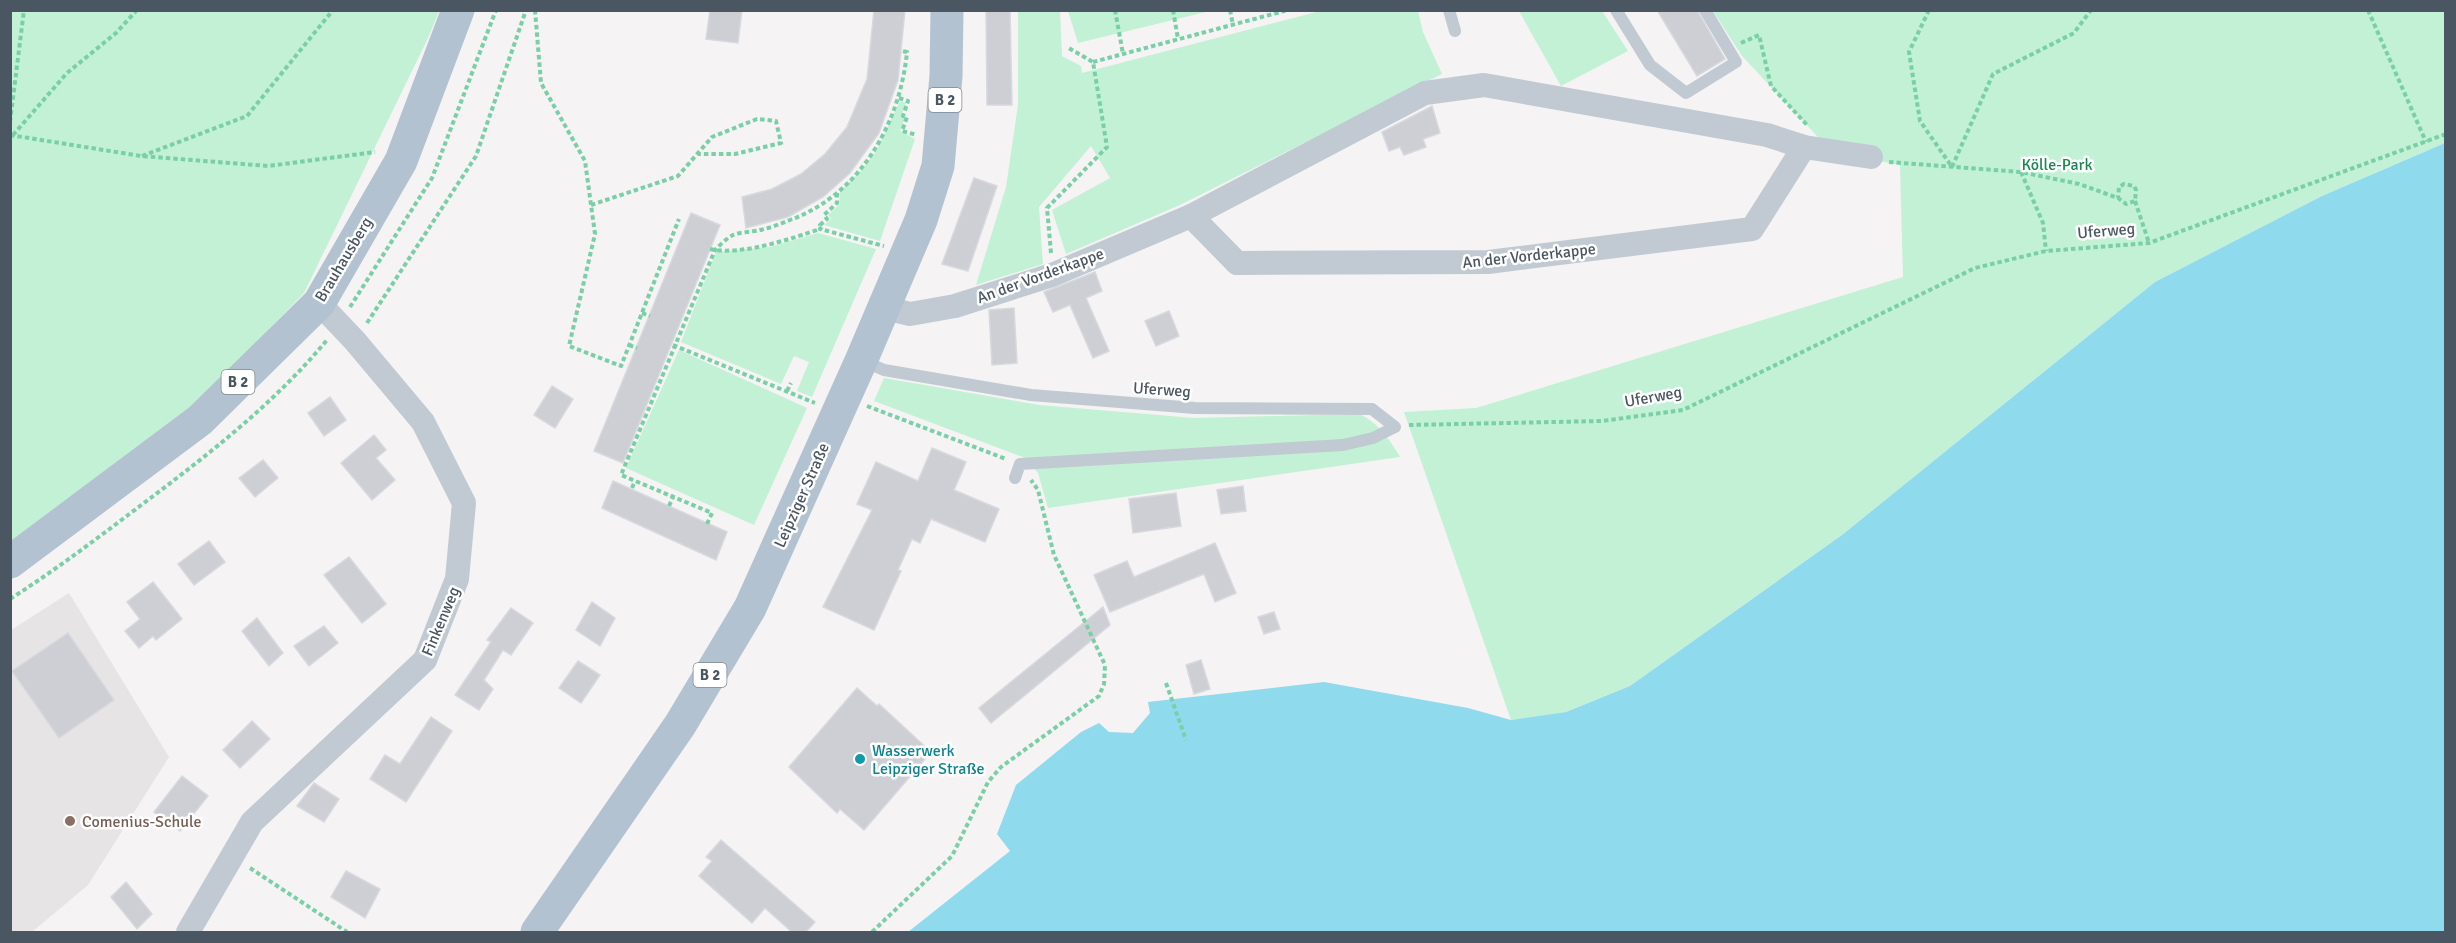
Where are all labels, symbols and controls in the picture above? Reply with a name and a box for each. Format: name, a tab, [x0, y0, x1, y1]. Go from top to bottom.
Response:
road number: B 2	[928, 88, 962, 112]
park label: Kölle-Park	[2021, 155, 2093, 175]
street label: Brauhausberg	[311, 214, 377, 306]
street label: Uferweg	[2076, 219, 2136, 243]
street label: An der Vorderkappe	[1461, 239, 1597, 273]
street label: An der Vorderkappe	[974, 244, 1107, 308]
road number: B 2	[222, 370, 254, 394]
street label: Uferweg	[1132, 378, 1192, 402]
street label: Uferweg	[1623, 382, 1683, 412]
street label: Leipziger Straße	[770, 440, 834, 551]
street label: Finkenweg	[417, 584, 464, 659]
road number: B 2	[694, 663, 726, 687]
place label: Wasserwerk Leipziger Straße	[872, 741, 985, 779]
marker: Wasserwerk Leipziger Straße	[853, 752, 867, 766]
place label: Comenius-Schule	[82, 812, 201, 832]
marker: Comenius-Schule	[63, 814, 77, 828]

